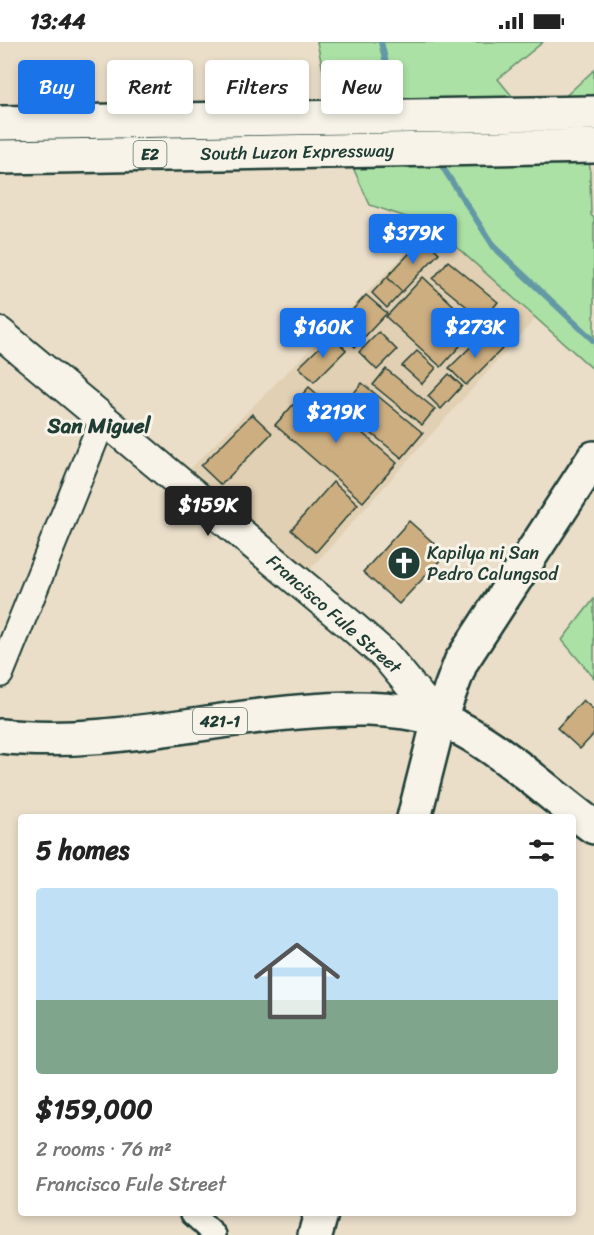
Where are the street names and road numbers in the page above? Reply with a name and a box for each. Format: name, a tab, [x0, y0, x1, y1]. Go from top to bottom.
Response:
street label: South Luzon Expressway	[200, 134, 395, 170]
road number: E2	[134, 141, 166, 167]
street label: Francisco Fule Street	[259, 546, 410, 683]
road number: 421-1	[193, 708, 247, 734]

